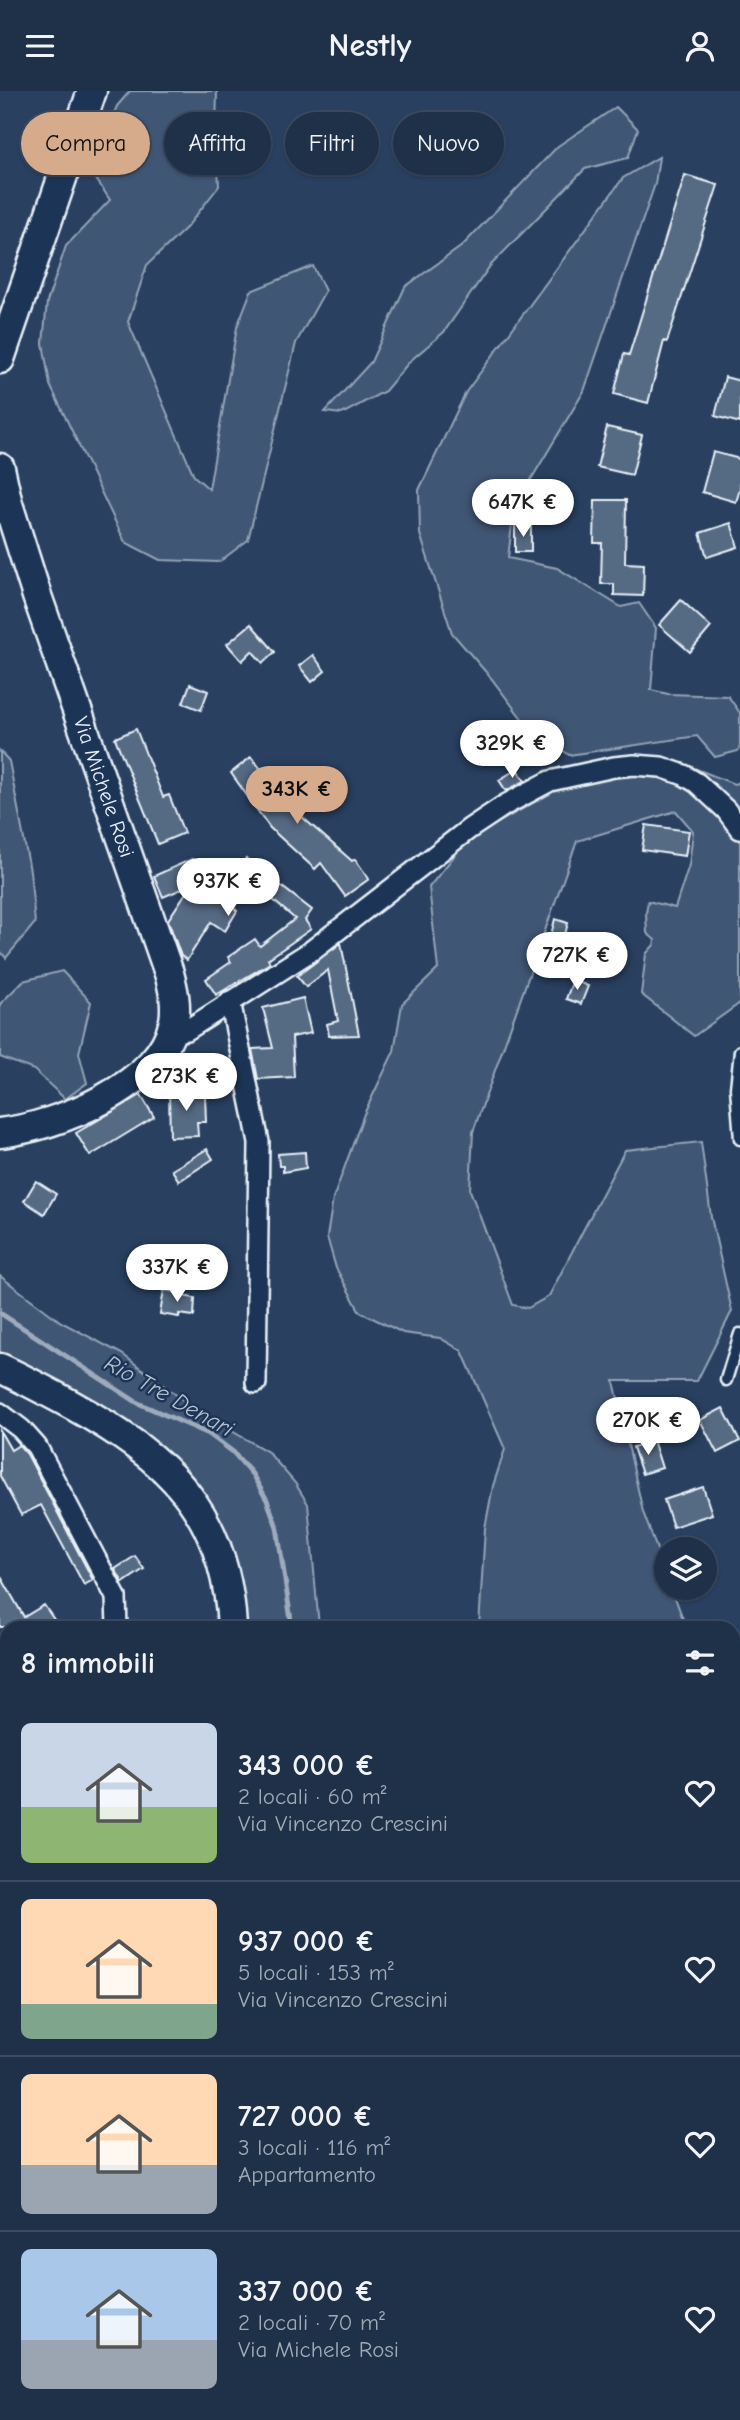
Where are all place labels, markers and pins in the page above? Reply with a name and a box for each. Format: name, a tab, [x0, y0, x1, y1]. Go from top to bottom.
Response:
pin: 647K €	[466, 479, 580, 539]
pin: 329K €	[455, 721, 569, 780]
pin: 343K €	[240, 767, 354, 826]
pin: 937K €	[171, 859, 285, 918]
pin: 727K €	[520, 933, 634, 992]
pin: 273K €	[129, 1053, 243, 1113]
pin: 337K €	[120, 1245, 234, 1304]
pin: 270K €	[591, 1397, 705, 1457]

